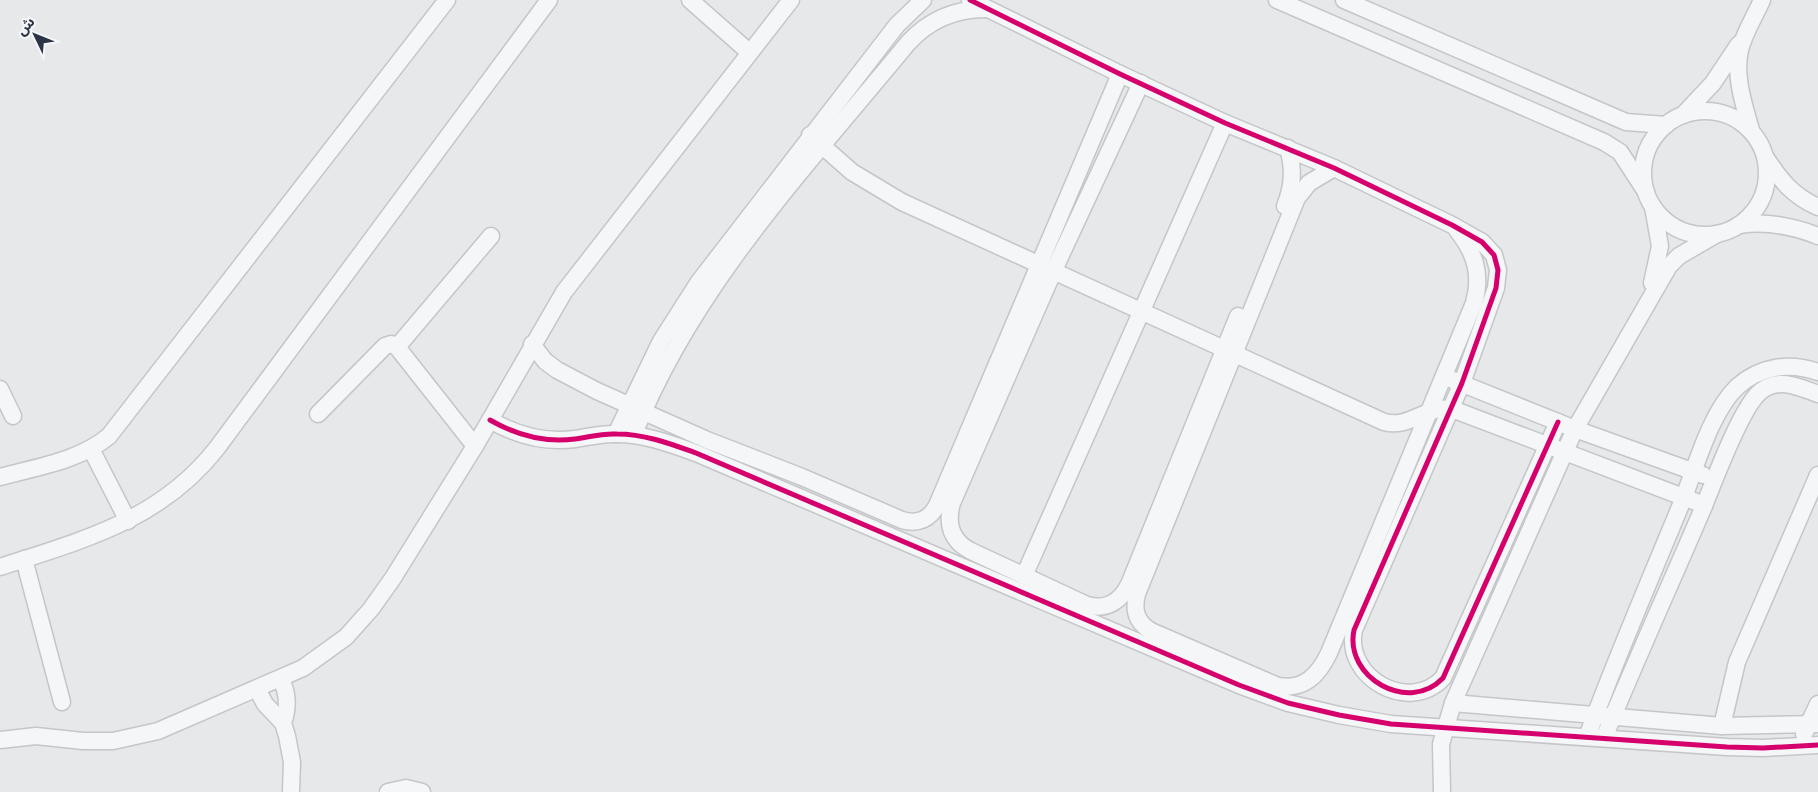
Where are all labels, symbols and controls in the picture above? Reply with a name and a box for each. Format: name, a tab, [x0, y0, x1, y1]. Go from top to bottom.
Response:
north arrow	[10, 10, 60, 60]
text: ش	[13, 14, 39, 39]

